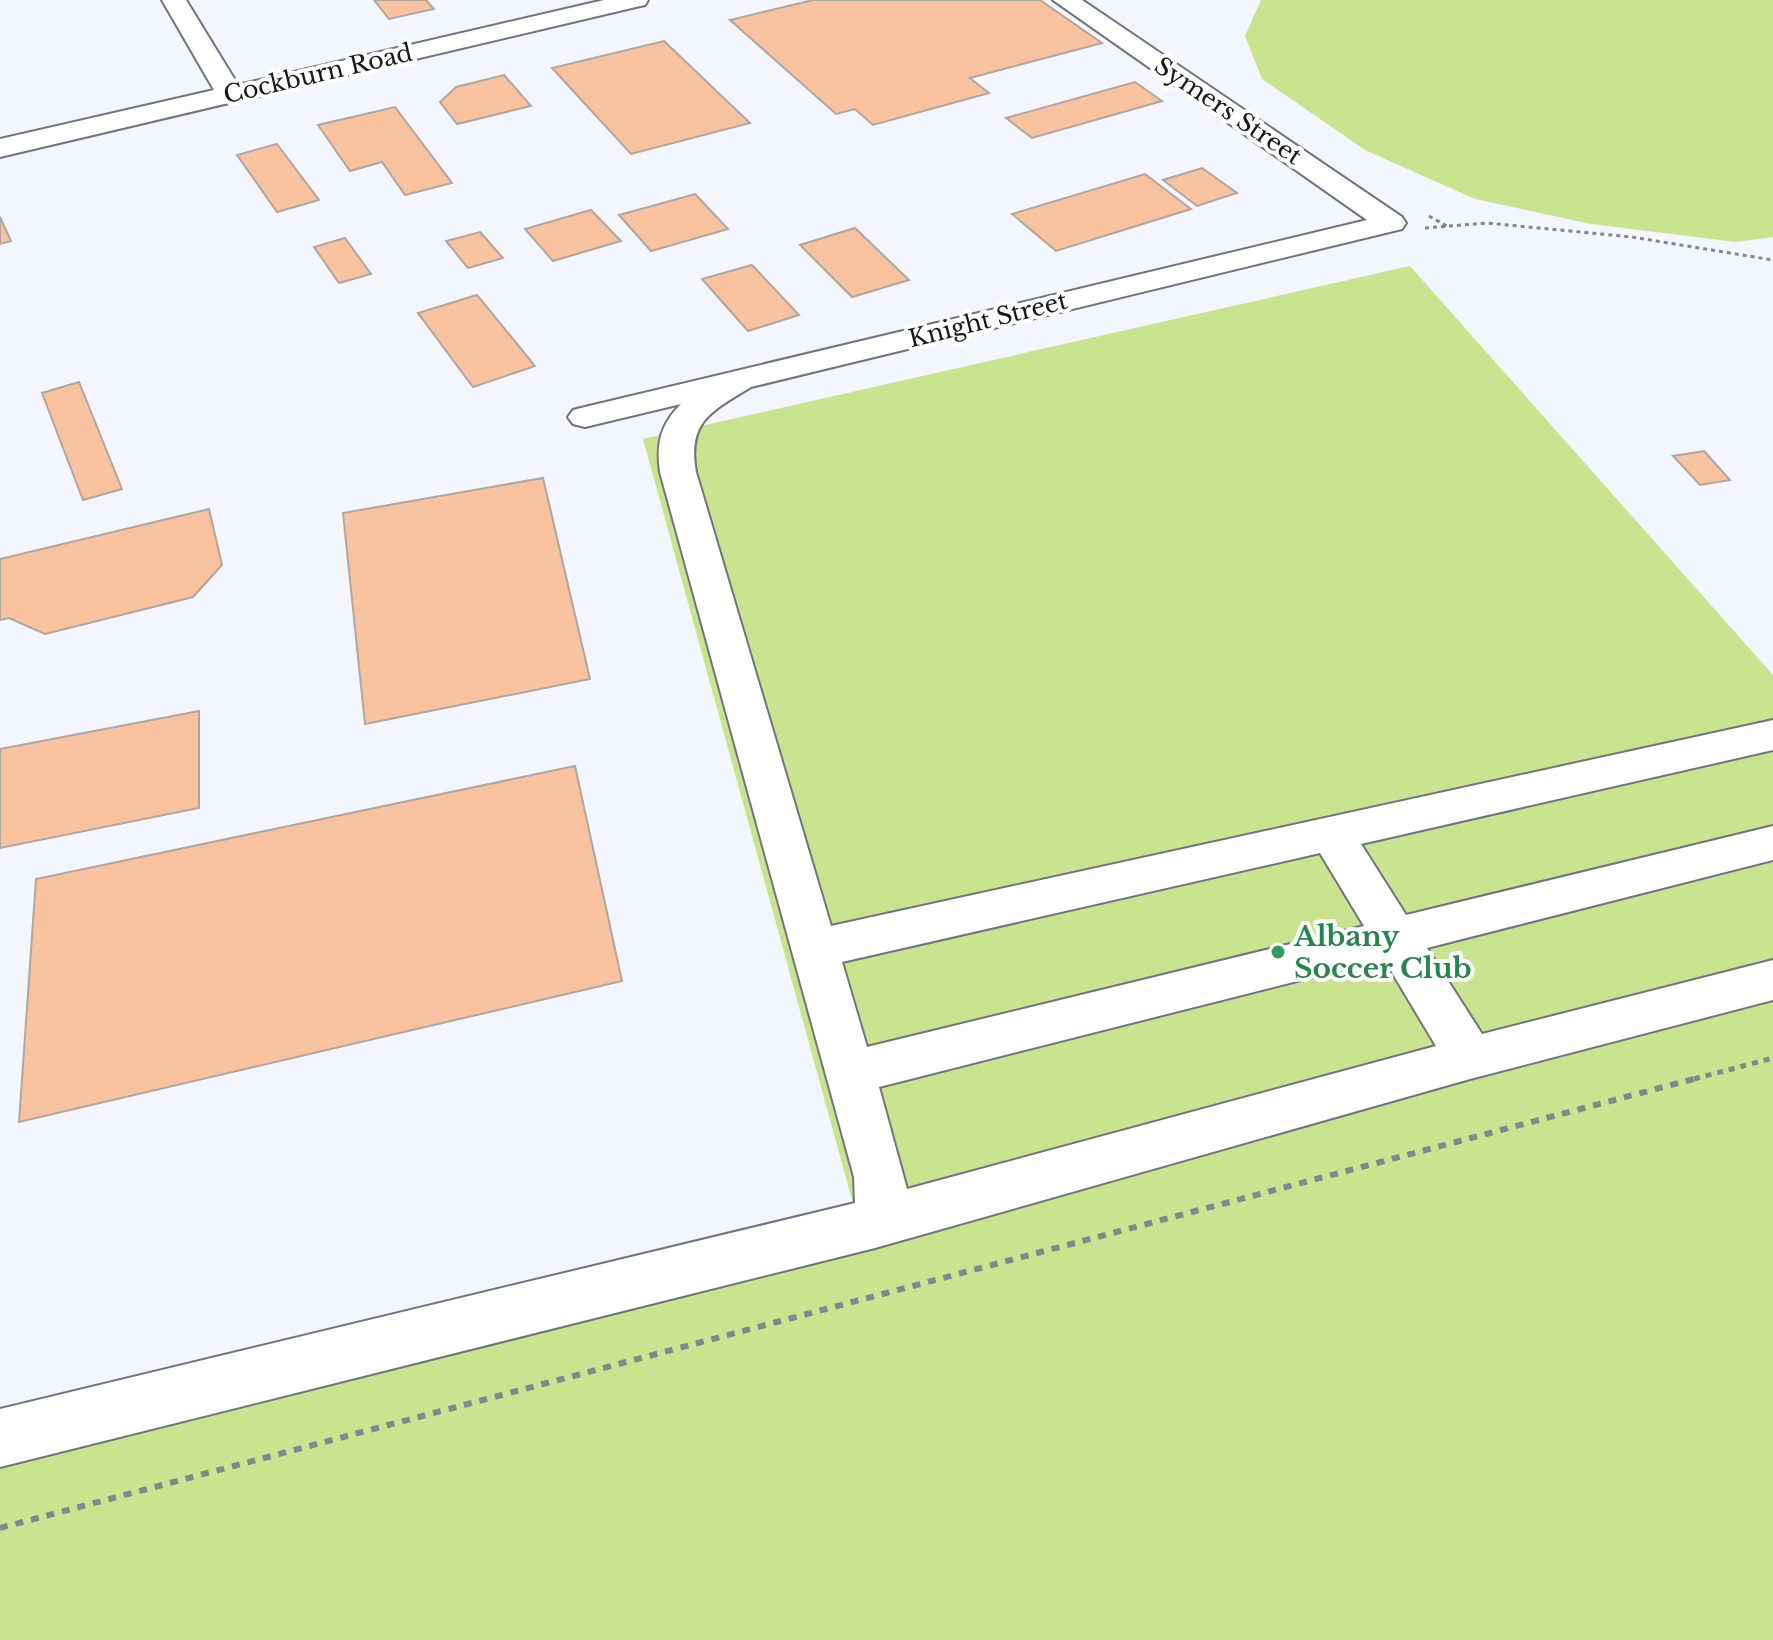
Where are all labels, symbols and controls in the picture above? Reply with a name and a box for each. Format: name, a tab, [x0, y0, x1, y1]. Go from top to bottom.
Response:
street label: Cockburn Road	[221, 38, 415, 109]
street label: Symers Street	[1149, 51, 1307, 171]
street label: Knight Street	[906, 286, 1070, 353]
place label: Albany Soccer Club	[1293, 919, 1472, 986]
marker: Albany Soccer Club	[1269, 943, 1287, 961]

